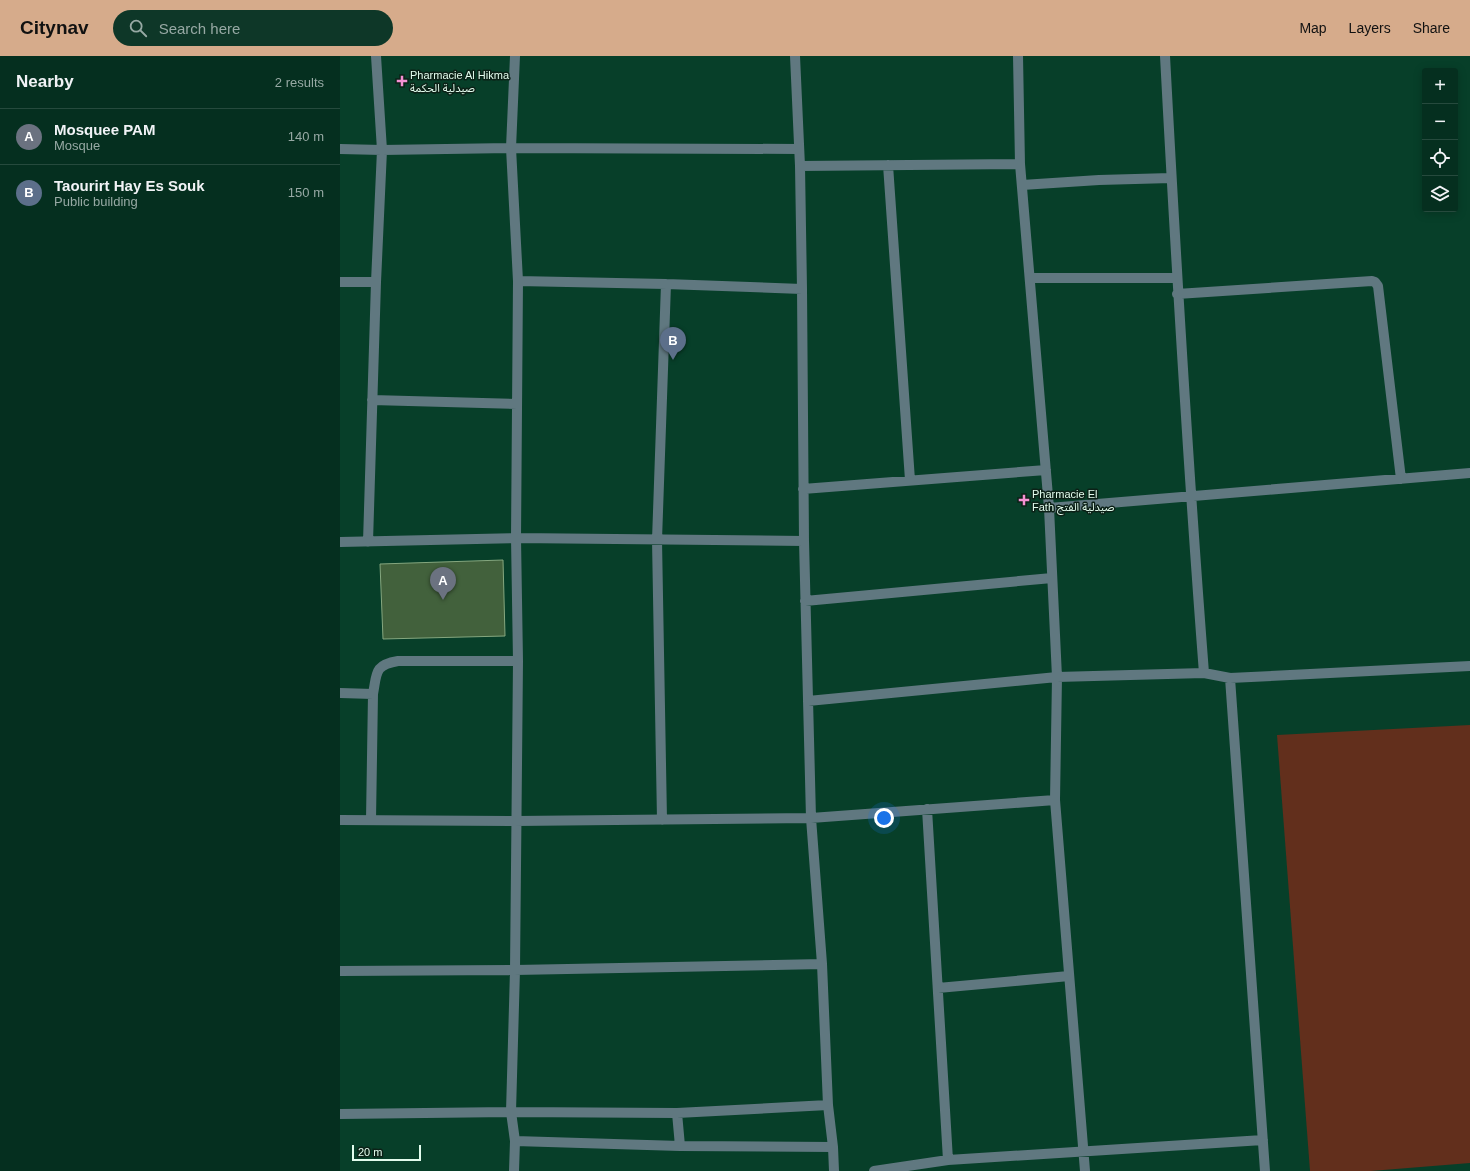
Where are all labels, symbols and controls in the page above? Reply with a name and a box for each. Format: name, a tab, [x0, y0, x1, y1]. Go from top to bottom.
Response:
search box	[113, 10, 393, 46]
text: Citynav	[20, 17, 89, 38]
icon: search	[127, 17, 149, 39]
text: Search here	[159, 20, 240, 37]
text: Map	[1299, 20, 1327, 36]
text: Layers	[1349, 20, 1391, 36]
text: Share	[1413, 20, 1450, 36]
map controls	[1422, 68, 1458, 212]
button: +	[1422, 68, 1458, 104]
place label: Pharmacie Al Hikma صيدلية الحكمة	[410, 69, 510, 95]
text: Nearby	[16, 72, 74, 91]
text: 2 results	[275, 75, 324, 90]
marker: Pharmacie Al Hikma صيدلية الحكمة	[397, 76, 407, 86]
button: −	[1422, 104, 1458, 140]
text: Mosquee PAM	[54, 121, 155, 138]
text: A	[24, 129, 34, 144]
text: 140 m	[288, 129, 324, 144]
text: Mosque	[54, 138, 100, 153]
button: locate	[1422, 140, 1458, 176]
button: layers	[1422, 176, 1458, 212]
text: Taourirt Hay Es Souk	[54, 177, 205, 194]
text: B	[24, 185, 34, 200]
text: 150 m	[288, 185, 324, 200]
text: Public building	[54, 194, 138, 209]
pin: B	[660, 327, 686, 360]
place label: Pharmacie El Fath صيدلية الفتح	[1032, 488, 1115, 515]
marker: Pharmacie El Fath صيدلية الفتح	[1019, 495, 1029, 505]
pin: A	[430, 567, 456, 600]
your location	[874, 808, 894, 828]
scale bar	[352, 1143, 421, 1162]
text: 20 m	[358, 1146, 382, 1158]

